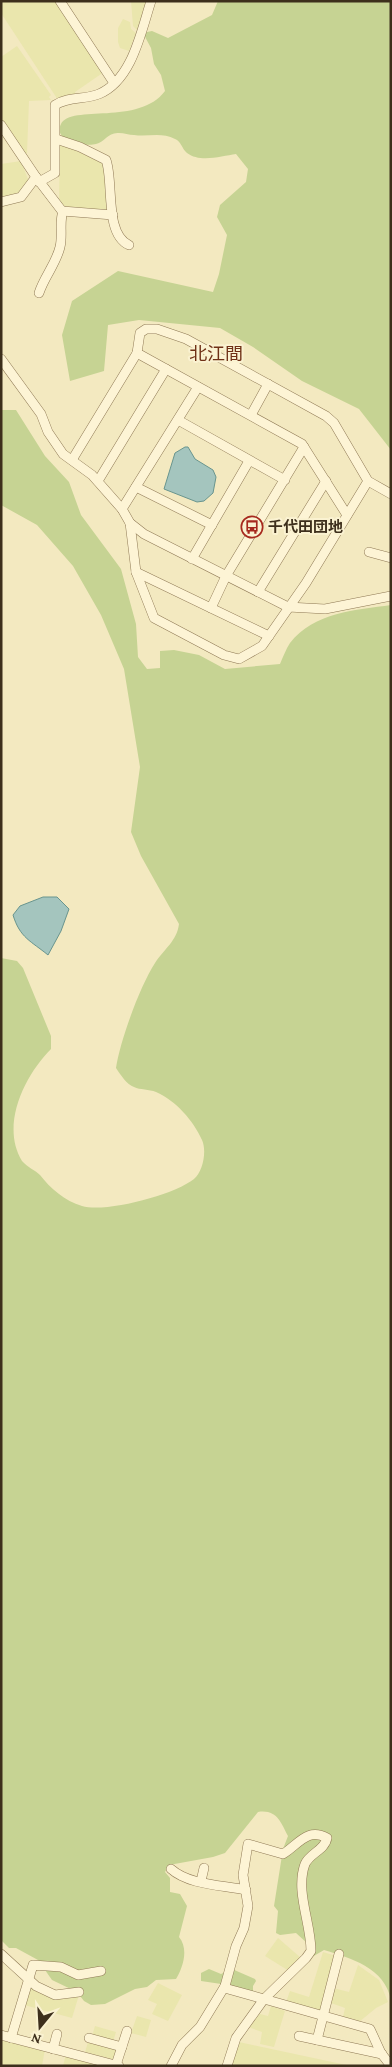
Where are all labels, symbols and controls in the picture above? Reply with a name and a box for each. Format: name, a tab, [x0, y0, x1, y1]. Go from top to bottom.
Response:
district label: 北江間	[189, 344, 243, 364]
bus stop icon: 千代田団地	[240, 515, 264, 539]
place label: 千代田団地	[268, 518, 343, 535]
north arrow	[15, 2002, 65, 2052]
text: N	[29, 2030, 43, 2048]

